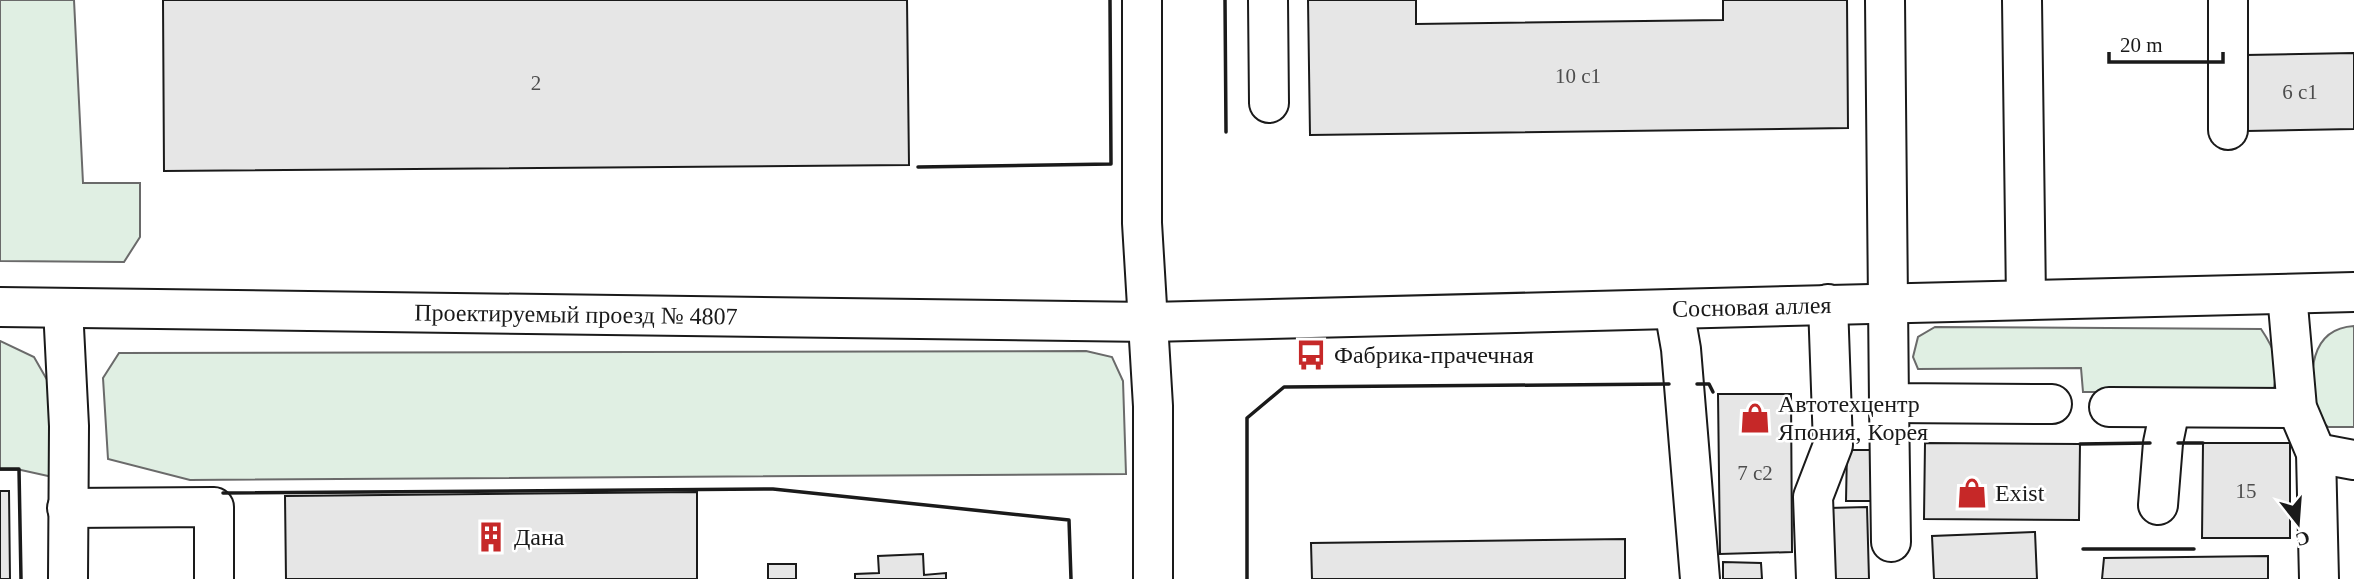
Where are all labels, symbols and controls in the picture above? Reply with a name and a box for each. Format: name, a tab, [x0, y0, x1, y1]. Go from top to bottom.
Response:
scale bar	[2109, 21, 2223, 65]
text: 20 m	[2120, 33, 2163, 57]
house number: 10 с1	[1555, 64, 1601, 88]
house number: 2	[531, 71, 541, 95]
house number: 6 с1	[2282, 80, 2318, 104]
street label: Сосновая аллея	[1672, 292, 1832, 322]
street label: Проектируемый проезд № 4807	[414, 299, 738, 330]
bus stop icon: Фабрика-прачечная	[1294, 338, 1328, 372]
place label: Фабрика-прачечная	[1334, 342, 1534, 368]
place label: Автотехцентр Япония, Корея	[1778, 391, 1928, 445]
shop icon: Автотехцентр Япония, Корея	[1738, 401, 1772, 435]
house number: 7 с2	[1737, 461, 1773, 485]
shop icon: Exist	[1955, 476, 1989, 510]
house number: 15	[2236, 479, 2257, 503]
place label: Exist	[1995, 480, 2045, 506]
north arrow	[2263, 488, 2333, 558]
building icon: Дана	[474, 520, 508, 554]
place label: Дана	[514, 524, 565, 550]
text: С	[2293, 527, 2312, 551]

